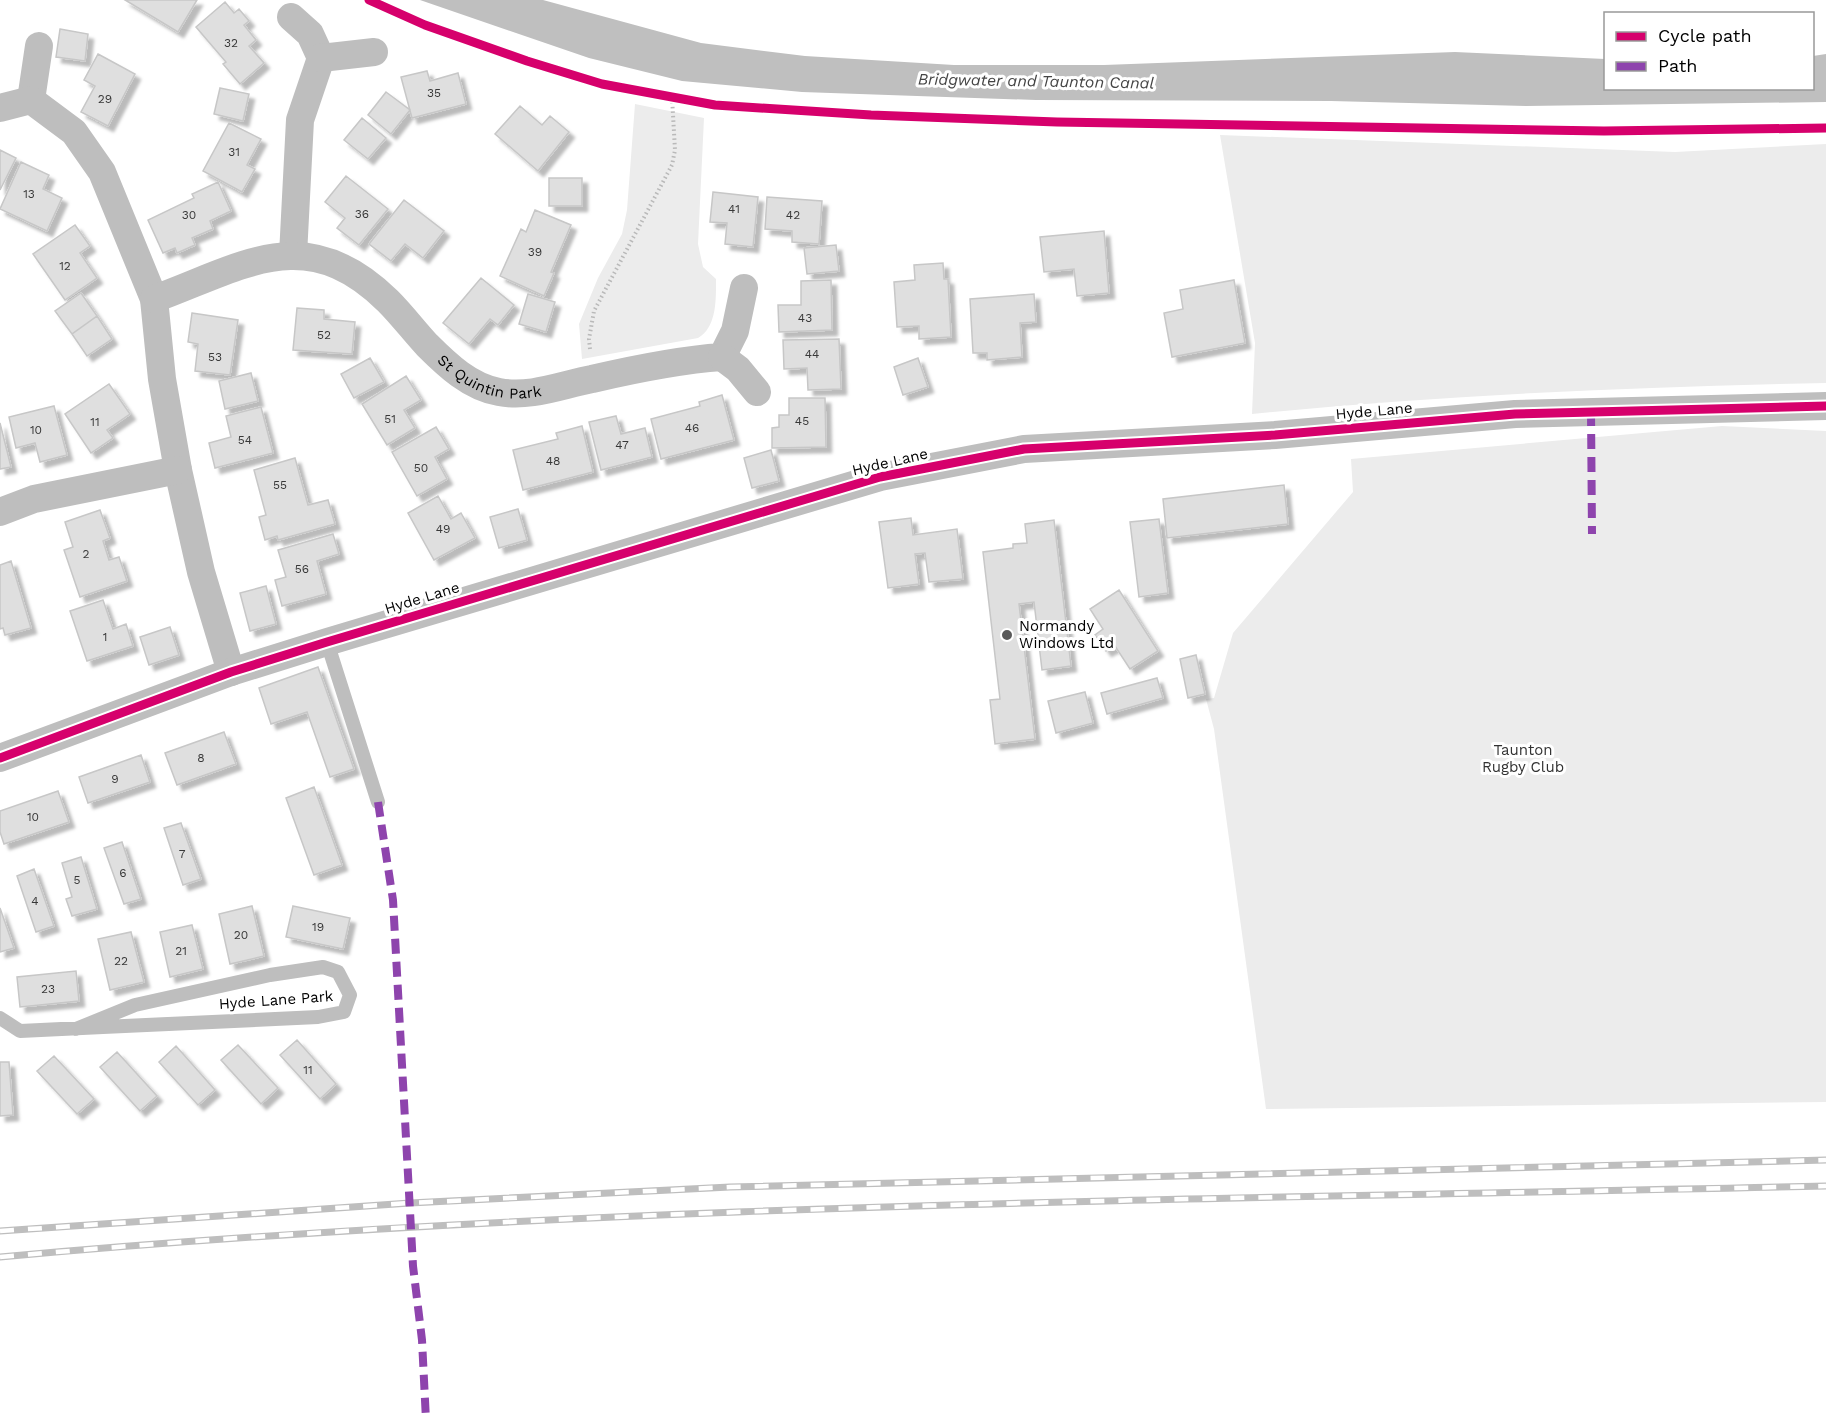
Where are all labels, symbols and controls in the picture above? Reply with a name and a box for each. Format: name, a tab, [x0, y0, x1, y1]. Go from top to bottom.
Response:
legend	[1604, 12, 1814, 90]
text: Cycle path	[1658, 25, 1752, 46]
house number: 32	[224, 36, 238, 50]
text: Path	[1658, 55, 1698, 76]
water label: Bridgwater and Taunton Canal	[918, 69, 1155, 93]
house number: 35	[427, 86, 441, 100]
house number: 29	[98, 92, 112, 106]
house number: 31	[228, 145, 240, 159]
house number: 13	[23, 187, 35, 201]
house number: 41	[728, 202, 740, 216]
house number: 36	[355, 207, 369, 221]
house number: 30	[182, 208, 196, 222]
house number: 42	[786, 208, 800, 222]
house number: 39	[528, 245, 542, 259]
house number: 12	[59, 259, 71, 273]
house number: 43	[798, 311, 812, 325]
house number: 52	[317, 328, 331, 342]
house number: 44	[805, 347, 819, 361]
house number: 53	[208, 350, 222, 364]
street label: St Quintin Park	[434, 351, 543, 403]
street label: Hyde Lane	[1335, 399, 1413, 423]
house number: 51	[384, 412, 396, 426]
house number: 45	[795, 414, 809, 428]
house number: 11	[90, 415, 100, 429]
house number: 46	[685, 421, 699, 435]
house number: 10	[30, 423, 42, 437]
house number: 54	[238, 433, 252, 447]
house number: 47	[615, 438, 629, 452]
street label: Hyde Lane	[850, 445, 930, 479]
house number: 48	[546, 454, 560, 468]
house number: 50	[414, 461, 428, 475]
house number: 55	[273, 478, 287, 492]
house number: 49	[436, 522, 450, 536]
house number: 2	[83, 547, 90, 561]
house number: 56	[295, 562, 309, 576]
street label: Hyde Lane	[382, 578, 462, 618]
place label: Normandy Windows Ltd	[1019, 617, 1114, 652]
marker: Normandy Windows Ltd	[1000, 628, 1014, 642]
house number: 1	[103, 630, 107, 644]
park label: Taunton Rugby Club	[1482, 741, 1564, 776]
house number: 8	[197, 751, 205, 765]
house number: 9	[111, 772, 119, 786]
house number: 10	[27, 810, 39, 824]
house number: 7	[179, 847, 186, 861]
house number: 6	[119, 866, 127, 880]
house number: 5	[74, 873, 81, 887]
house number: 4	[31, 894, 39, 908]
house number: 19	[312, 920, 324, 934]
house number: 20	[234, 928, 248, 942]
house number: 21	[175, 944, 187, 958]
house number: 22	[114, 954, 128, 968]
house number: 23	[41, 982, 55, 996]
street label: Hyde Lane Park	[218, 987, 334, 1013]
house number: 11	[303, 1063, 313, 1077]

